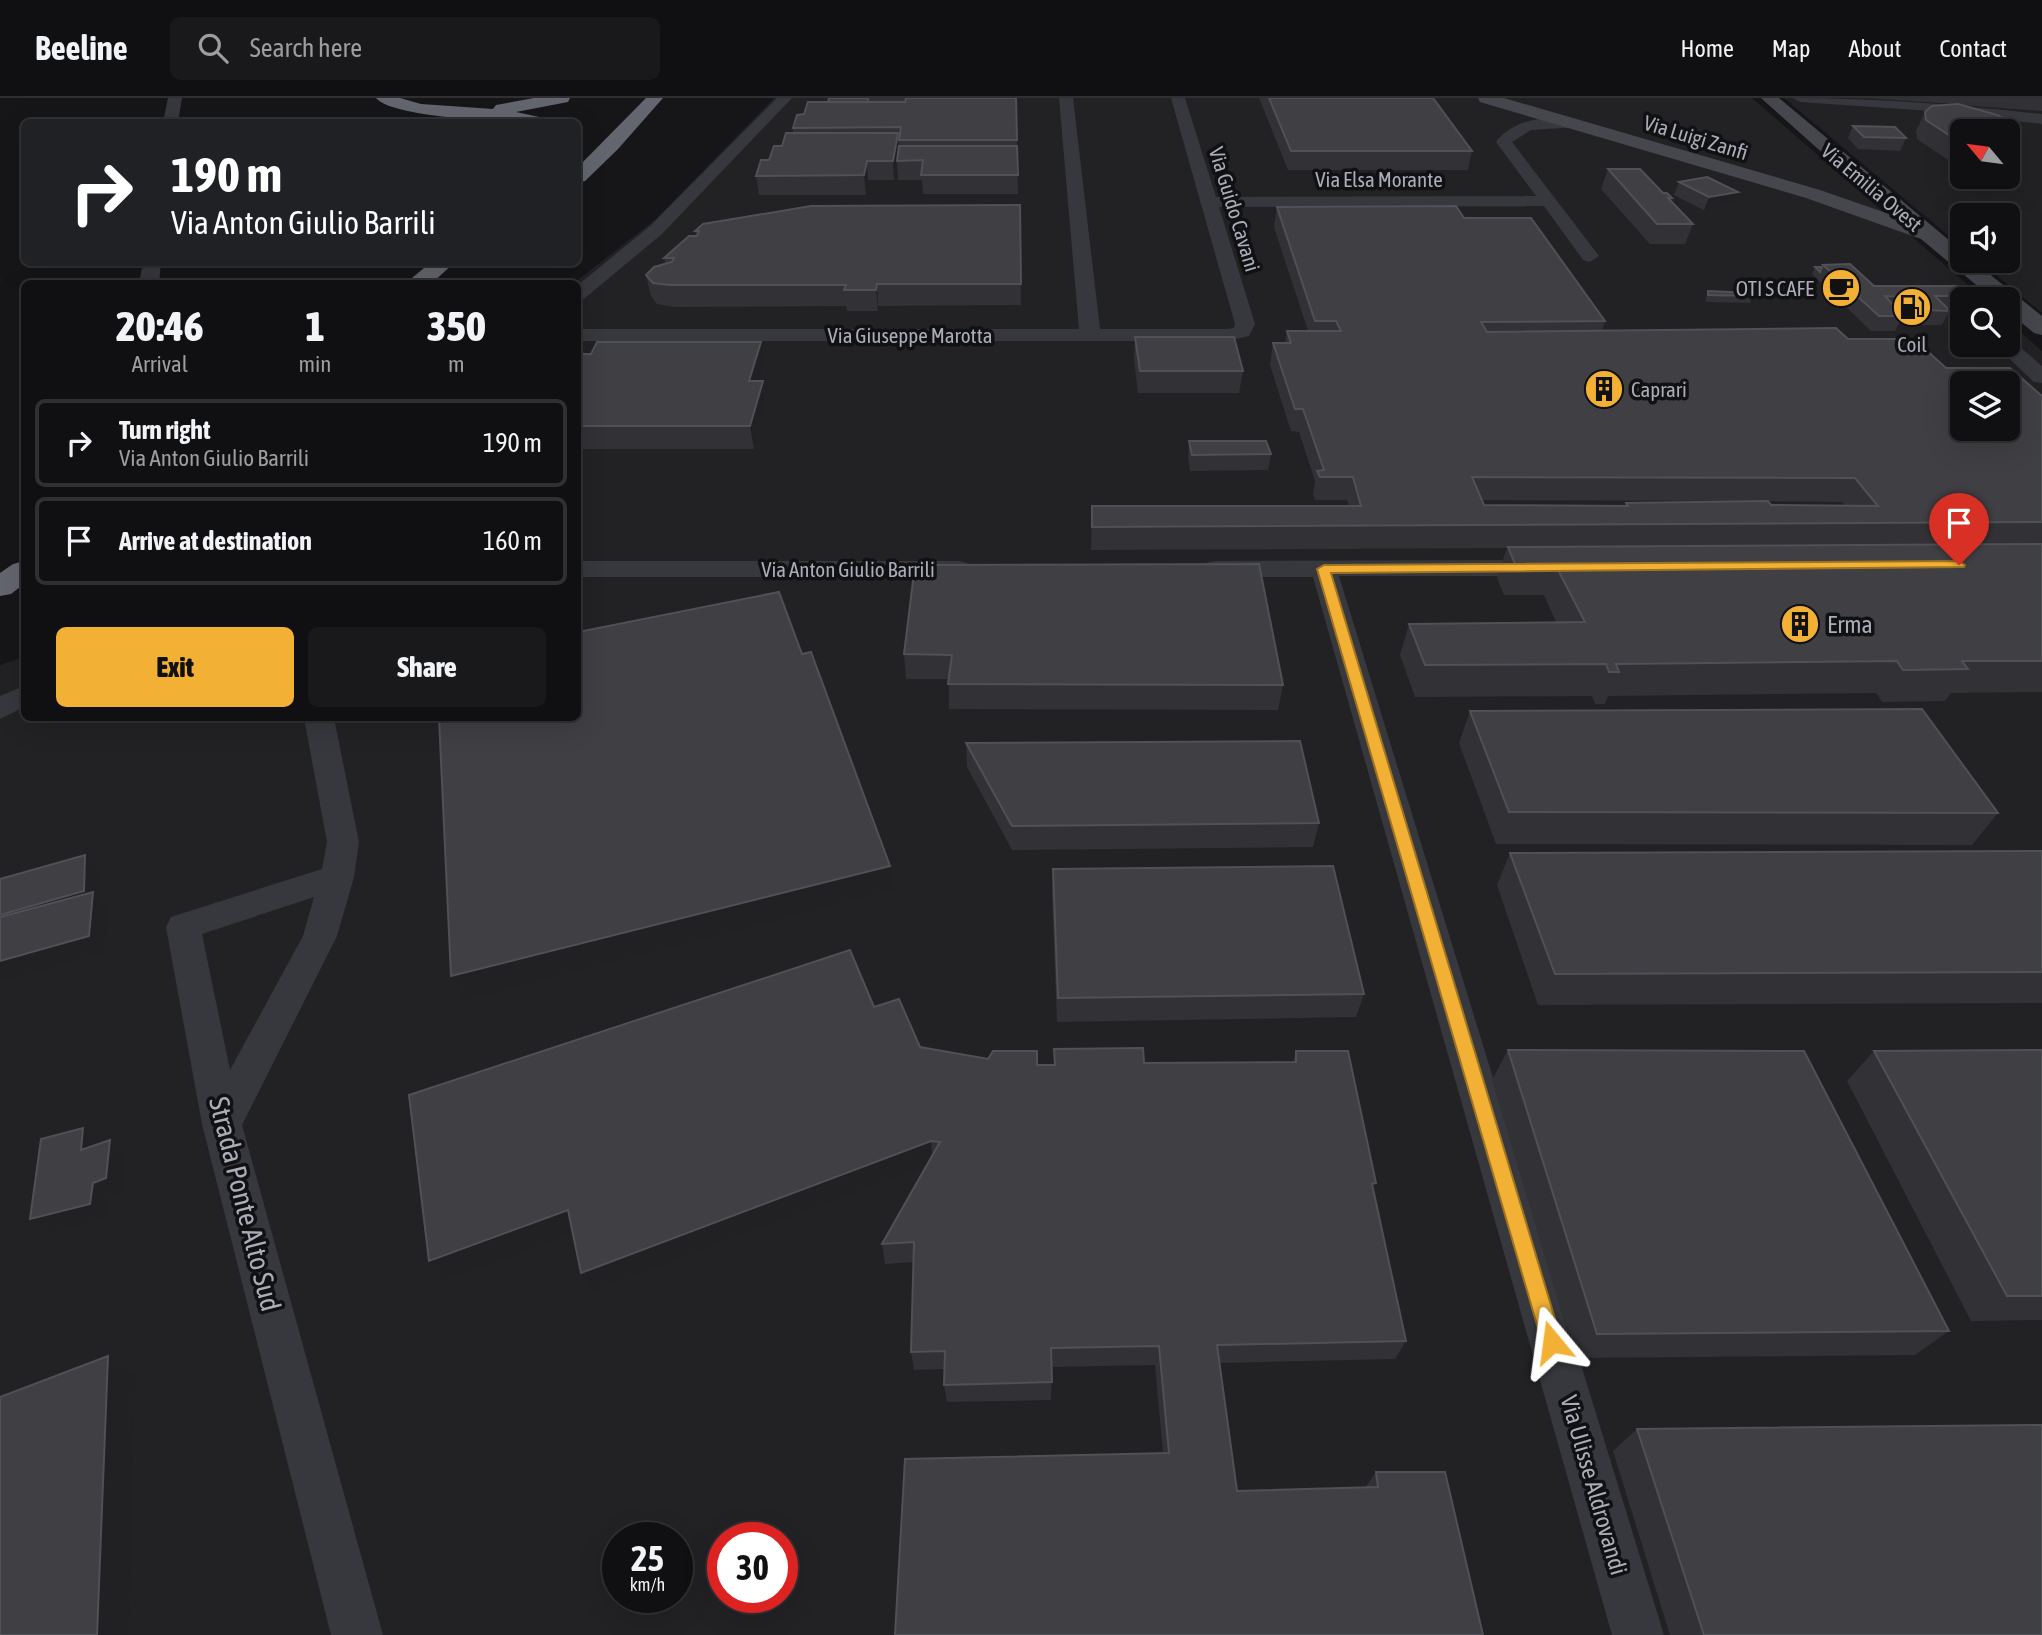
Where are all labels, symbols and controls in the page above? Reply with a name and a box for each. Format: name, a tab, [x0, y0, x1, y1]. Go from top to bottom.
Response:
search box	[170, 17, 660, 80]
text: Beeline	[35, 29, 128, 67]
icon: search	[194, 29, 232, 67]
text: Search here	[250, 33, 362, 63]
text: Home	[1680, 35, 1734, 62]
text: Map	[1772, 35, 1810, 62]
text: About	[1848, 35, 1901, 62]
text: Contact	[1939, 35, 2007, 62]
street label: Via Luigi Zanfi	[1641, 110, 1751, 164]
north arrow	[1950, 119, 2020, 189]
map controls	[1950, 119, 2020, 441]
street label: Via Emilia Ovest	[1817, 138, 1927, 236]
street label: Via Guido Cavani	[1205, 144, 1265, 274]
text: 190 m	[171, 146, 282, 202]
icon: right	[56, 147, 147, 238]
street label: Via Elsa Morante	[1315, 167, 1443, 191]
button: sound	[1950, 203, 2020, 273]
text: Via Anton Giulio Barrili	[171, 204, 436, 241]
cafe icon: OTI S CAFE	[1820, 267, 1862, 309]
place label: OTI S CAFE	[1736, 276, 1814, 300]
fuel station icon: Coil	[1891, 286, 1933, 328]
button: search	[1950, 287, 2020, 357]
text: 20:46	[116, 302, 203, 350]
text: 1	[305, 302, 325, 350]
text: 350	[427, 302, 486, 350]
street label: Via Giuseppe Marotta	[828, 323, 992, 347]
place label: Coil	[1897, 332, 1927, 356]
text: Arrival	[132, 351, 188, 377]
text: min	[299, 351, 332, 377]
text: m	[448, 351, 465, 377]
building icon: Caprari	[1583, 368, 1625, 410]
button: layers	[1950, 371, 2020, 441]
place label: Caprari	[1631, 377, 1687, 401]
text: Turn right	[119, 415, 210, 445]
icon: right	[60, 424, 98, 462]
text: 190 m	[483, 428, 542, 458]
text: Via Anton Giulio Barrili	[119, 445, 309, 471]
pin	[1929, 493, 1989, 565]
icon: arrive	[1940, 504, 1978, 542]
icon: arrive	[60, 522, 98, 560]
text: Arrive at destination	[119, 526, 312, 556]
text: 160 m	[483, 526, 542, 556]
street label: Via Anton Giulio Barrili	[761, 557, 935, 581]
building icon: Erma	[1779, 603, 1821, 645]
place label: Erma	[1827, 611, 1873, 638]
button: Exit	[56, 627, 294, 707]
button: Share	[308, 627, 546, 707]
street label: Strada Ponte Alto Sud	[203, 1094, 287, 1314]
position arrow	[1515, 1305, 1589, 1379]
street label: Via Ulisse Aldrovandi	[1555, 1392, 1633, 1578]
speed limit sign: 30	[707, 1522, 798, 1613]
text: 25	[631, 1538, 664, 1578]
text: km/h	[630, 1574, 665, 1595]

